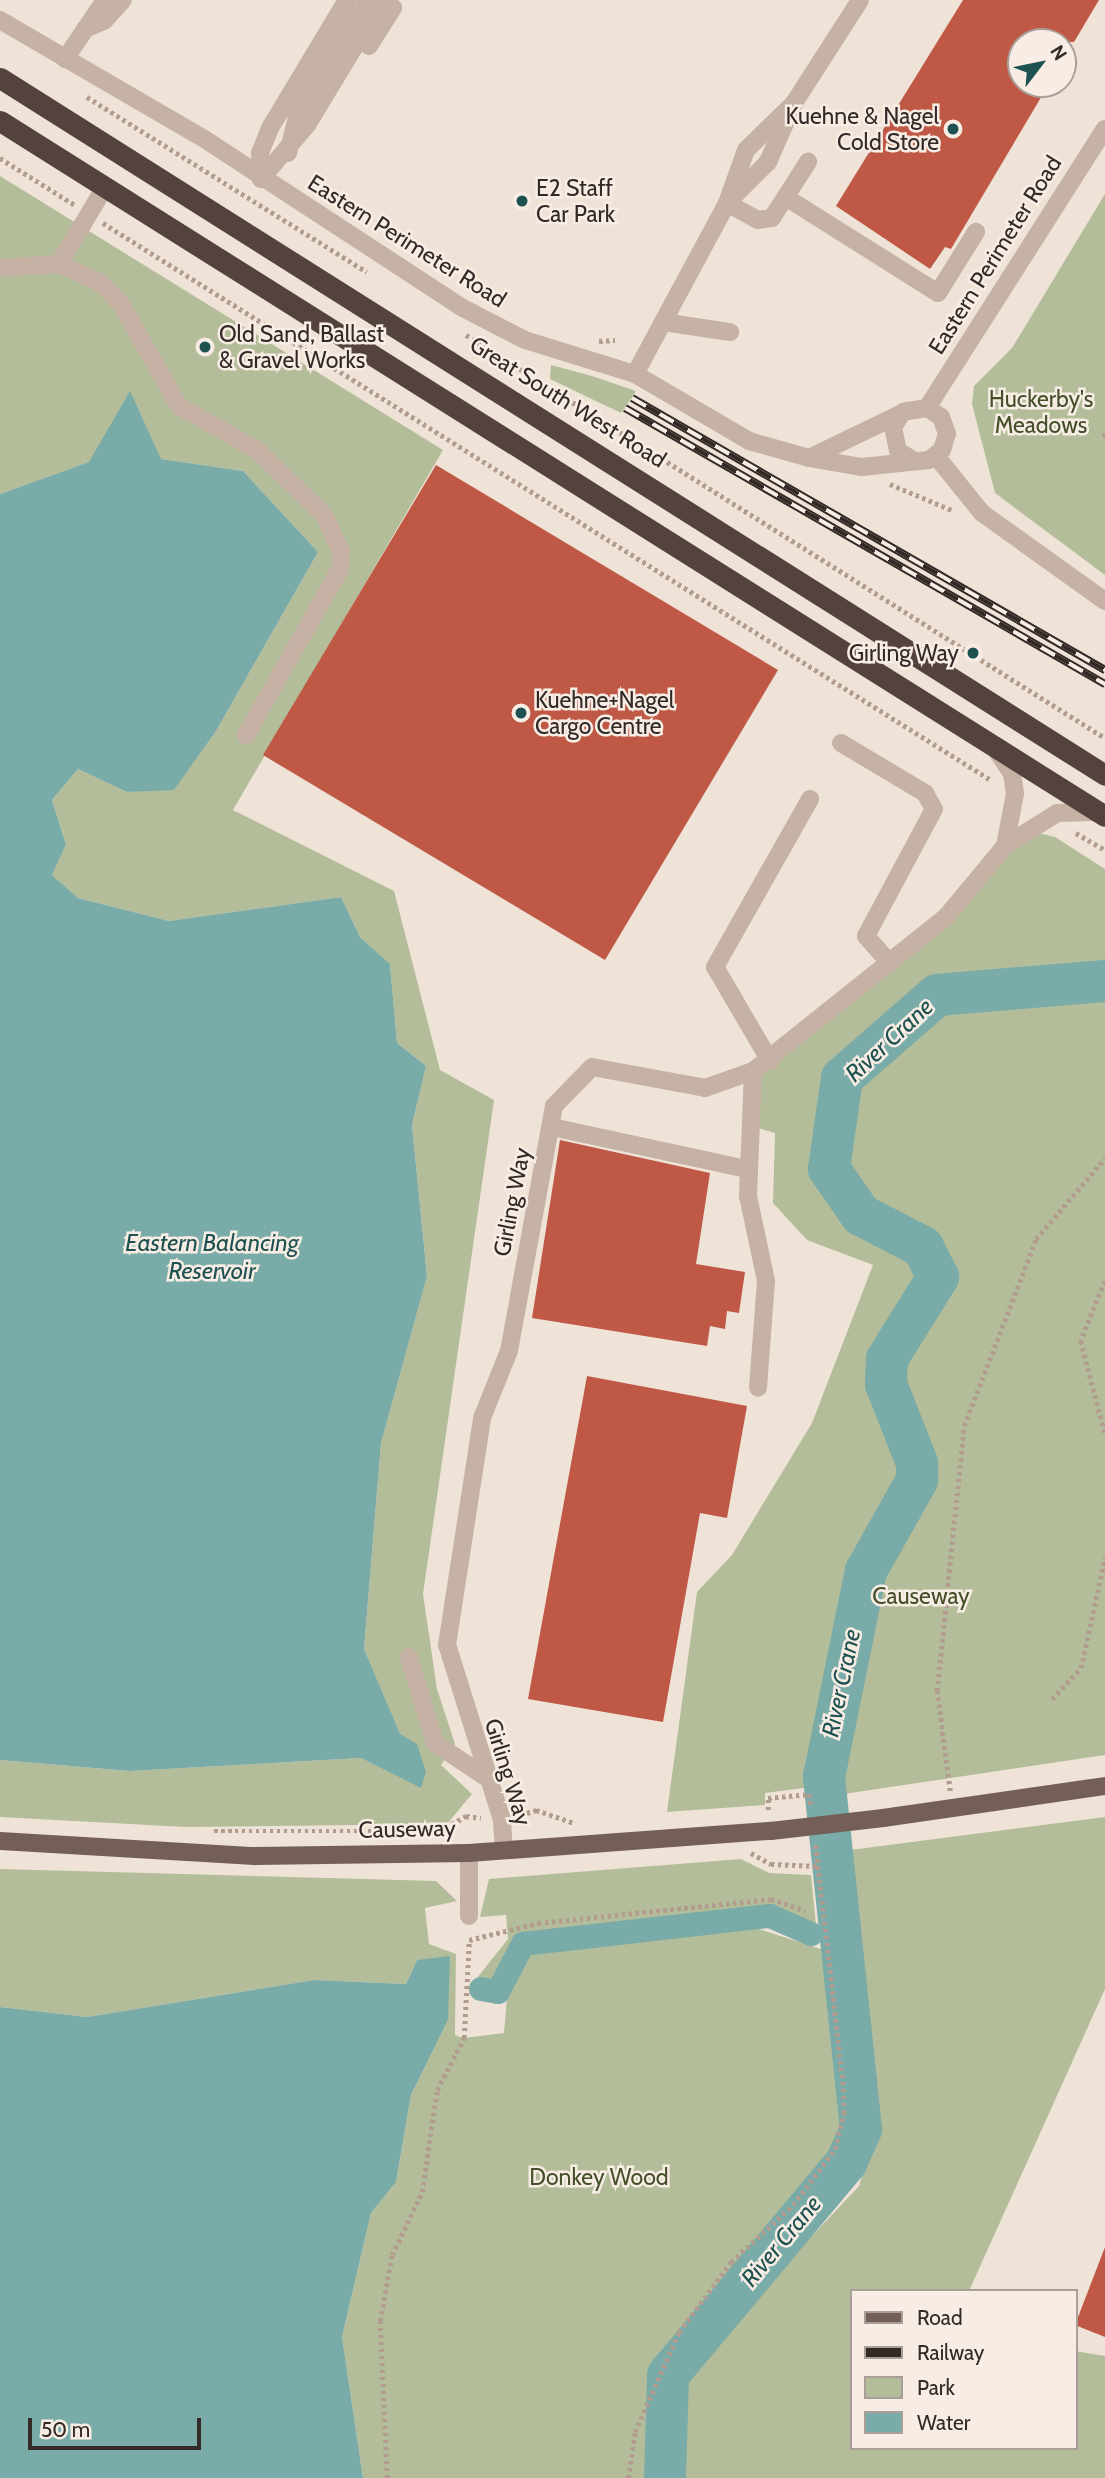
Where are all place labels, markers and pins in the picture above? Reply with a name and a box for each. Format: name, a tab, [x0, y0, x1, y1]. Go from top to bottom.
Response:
place label: Kuehne & Nagel Cold Store	[786, 102, 939, 156]
marker: Kuehne & Nagel Cold Store	[945, 121, 961, 137]
place label: E2 Staff Car Park	[536, 174, 615, 228]
marker: E2 Staff Car Park	[514, 193, 530, 209]
place label: Old Sand, Ballast & Gravel Works	[219, 320, 384, 374]
marker: Old Sand, Ballast & Gravel Works	[197, 339, 213, 355]
place label: Girling Way	[849, 639, 959, 667]
marker: Girling Way	[965, 645, 981, 661]
place label: Kuehne+Nagel Cargo Centre	[535, 686, 674, 740]
marker: Kuehne+Nagel Cargo Centre	[513, 705, 529, 721]

